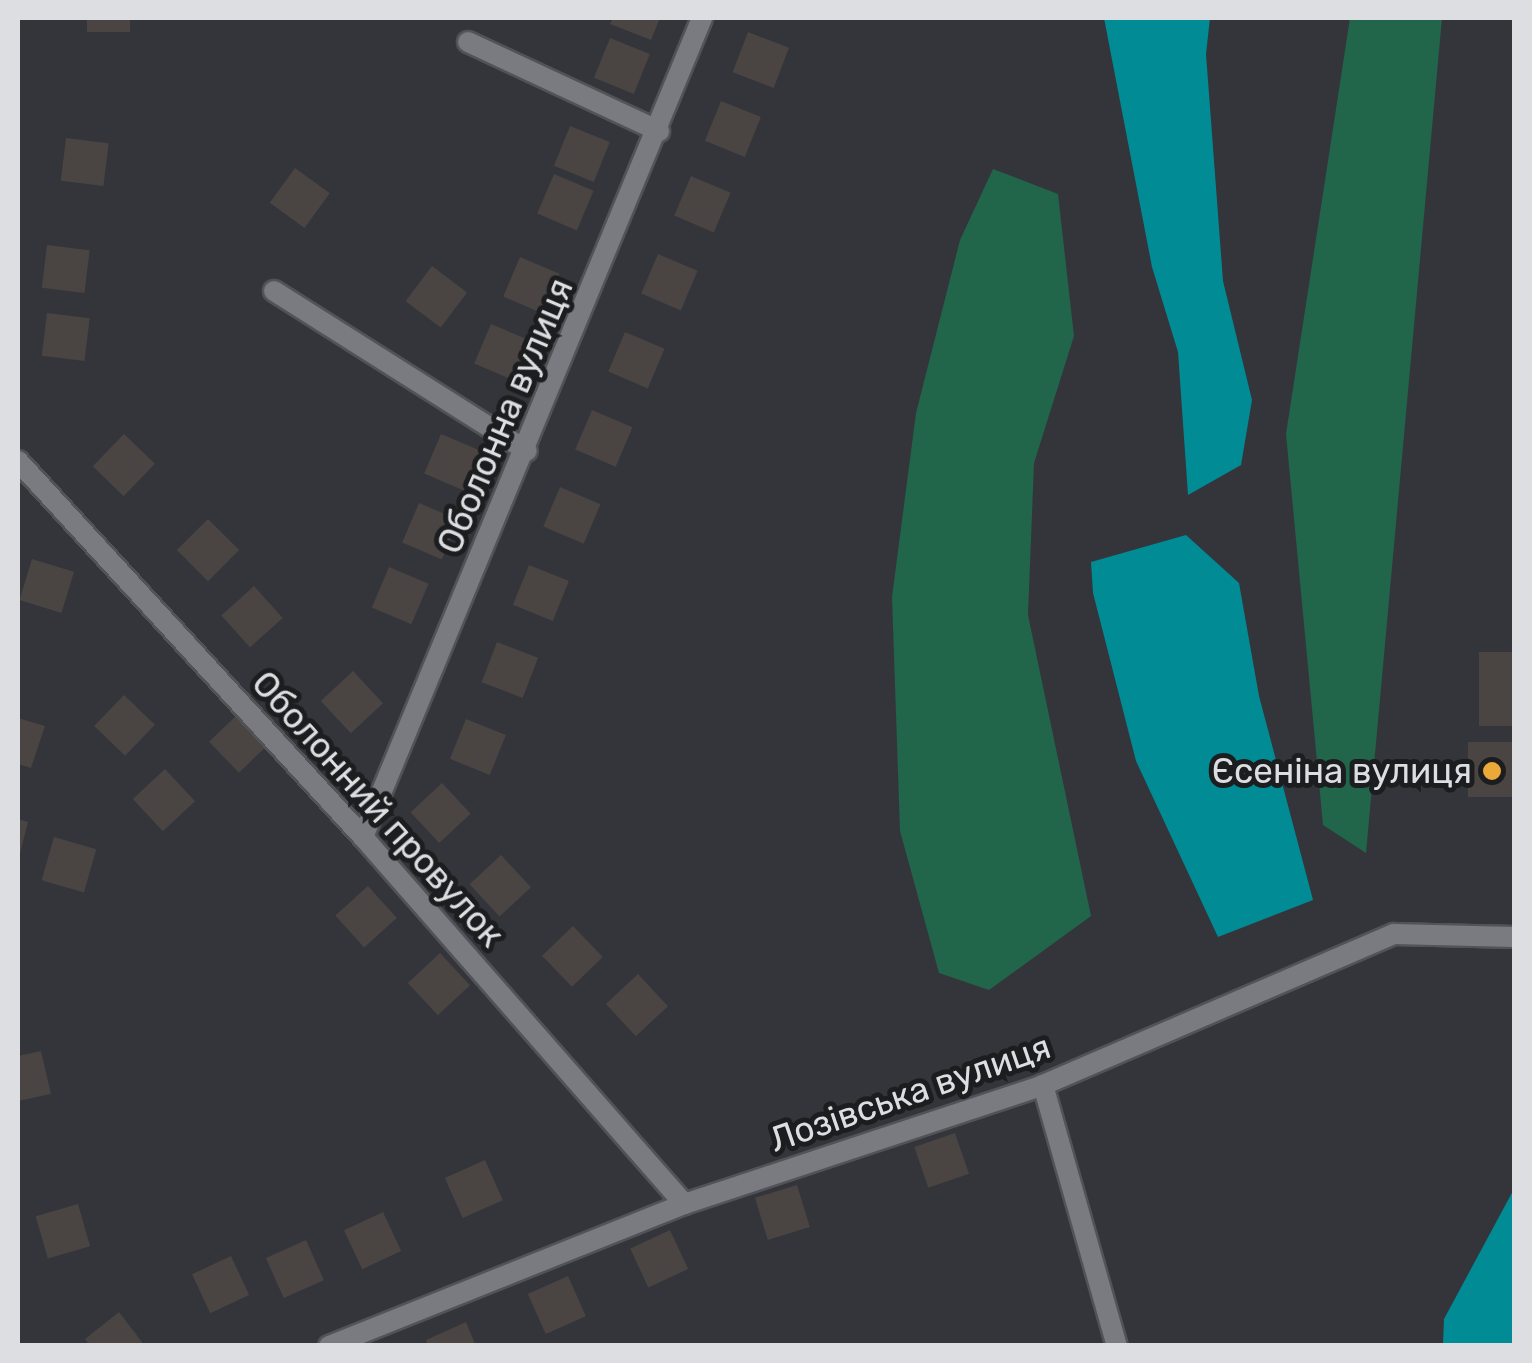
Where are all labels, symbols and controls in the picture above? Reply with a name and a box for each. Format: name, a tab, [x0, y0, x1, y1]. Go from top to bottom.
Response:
street label: Оболонна вулиця	[428, 272, 582, 560]
street label: Оболонний провулок	[243, 662, 513, 956]
place label: Єсеніна вулиця	[1212, 750, 1472, 792]
marker: Єсеніна вулиця	[1481, 760, 1503, 782]
street label: Лозівська вулиця	[764, 1025, 1056, 1161]

